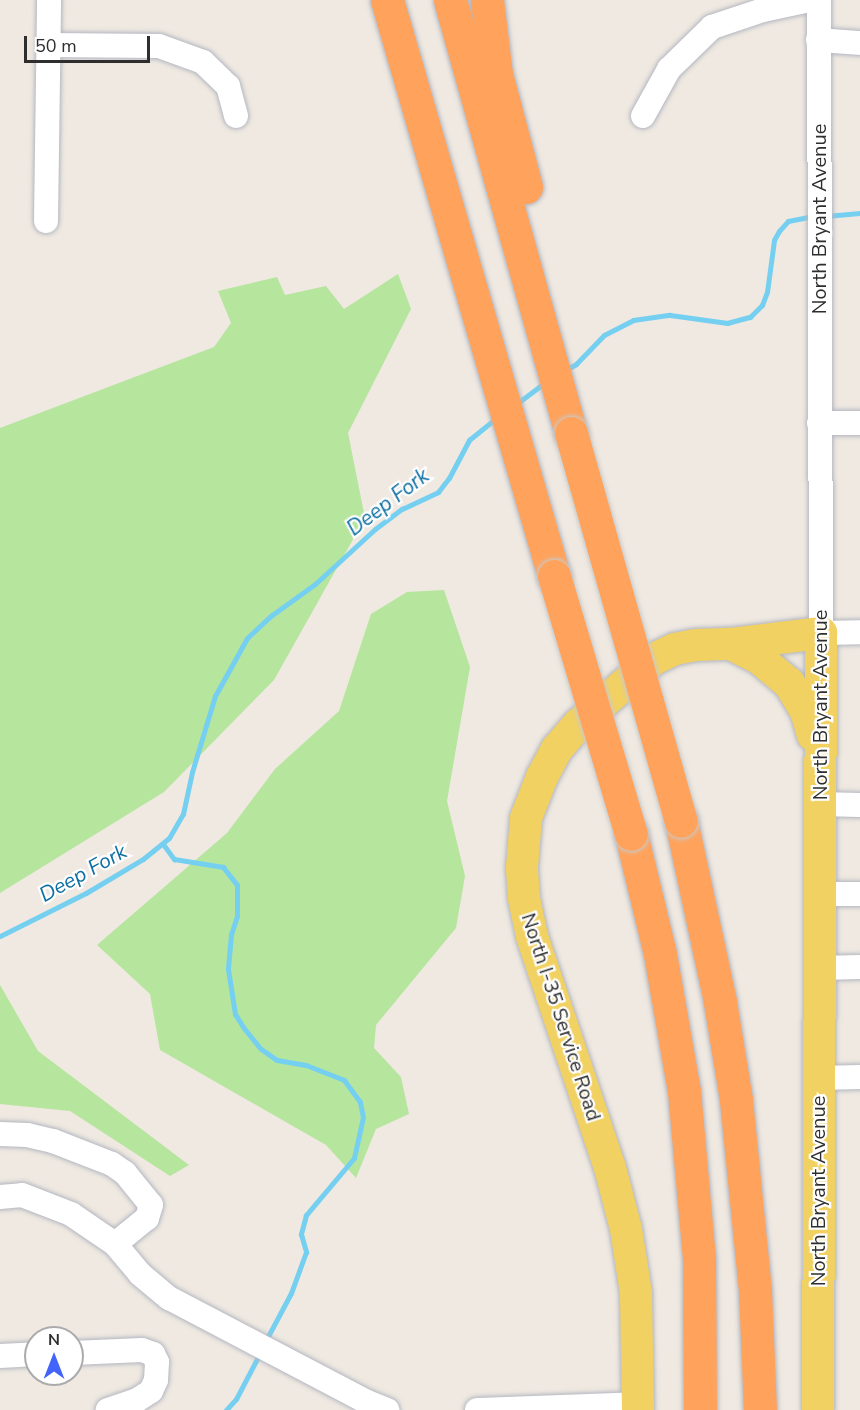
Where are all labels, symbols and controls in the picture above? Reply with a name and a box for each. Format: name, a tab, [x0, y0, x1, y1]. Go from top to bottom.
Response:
scale bar	[27, 24, 153, 62]
text: 50 m	[35, 34, 77, 58]
street label: North Bryant Avenue	[807, 124, 831, 314]
water label: Deep Fork	[342, 463, 434, 541]
street label: North Bryant Avenue	[808, 610, 832, 800]
water label: Deep Fork	[35, 839, 131, 907]
street label: North I-35 Service Road	[516, 910, 606, 1124]
street label: North Bryant Avenue	[806, 1096, 830, 1286]
north arrow	[24, 1326, 84, 1386]
text: N	[48, 1329, 60, 1351]

